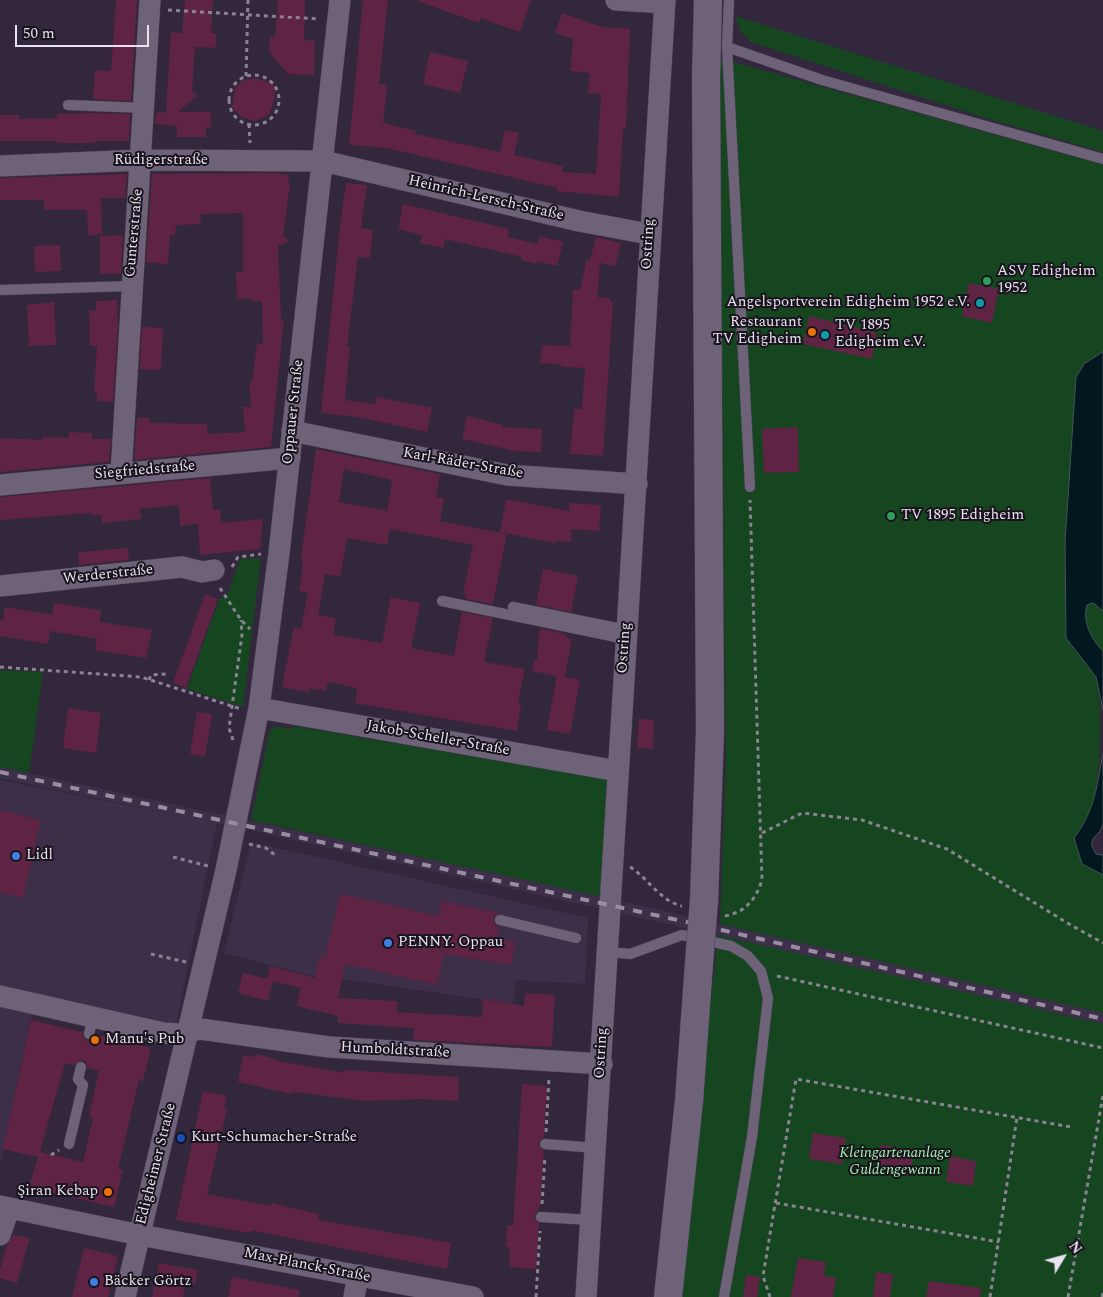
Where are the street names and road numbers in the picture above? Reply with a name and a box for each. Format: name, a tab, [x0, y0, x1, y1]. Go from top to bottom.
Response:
street label: Rüdigerstraße	[114, 152, 208, 170]
street label: Heinrich-Lersch-Straße	[406, 172, 566, 226]
street label: Gunterstraße	[122, 188, 148, 278]
street label: Ostring	[639, 218, 659, 270]
street label: Oppauer Straße	[280, 359, 308, 465]
street label: Karl-Räder-Straße	[402, 445, 524, 483]
street label: Siegfriedstraße	[94, 458, 196, 484]
street label: Werderstraße	[62, 561, 154, 589]
street label: Ostring	[614, 622, 636, 674]
street label: Jakob-Scheller-Straße	[365, 718, 511, 760]
street label: Ostring	[592, 1027, 612, 1079]
street label: Humboldtstraße	[340, 1039, 450, 1063]
street label: Edigheimer Straße	[133, 1101, 181, 1227]
street label: Max-Planck-Straße	[242, 1245, 372, 1287]

